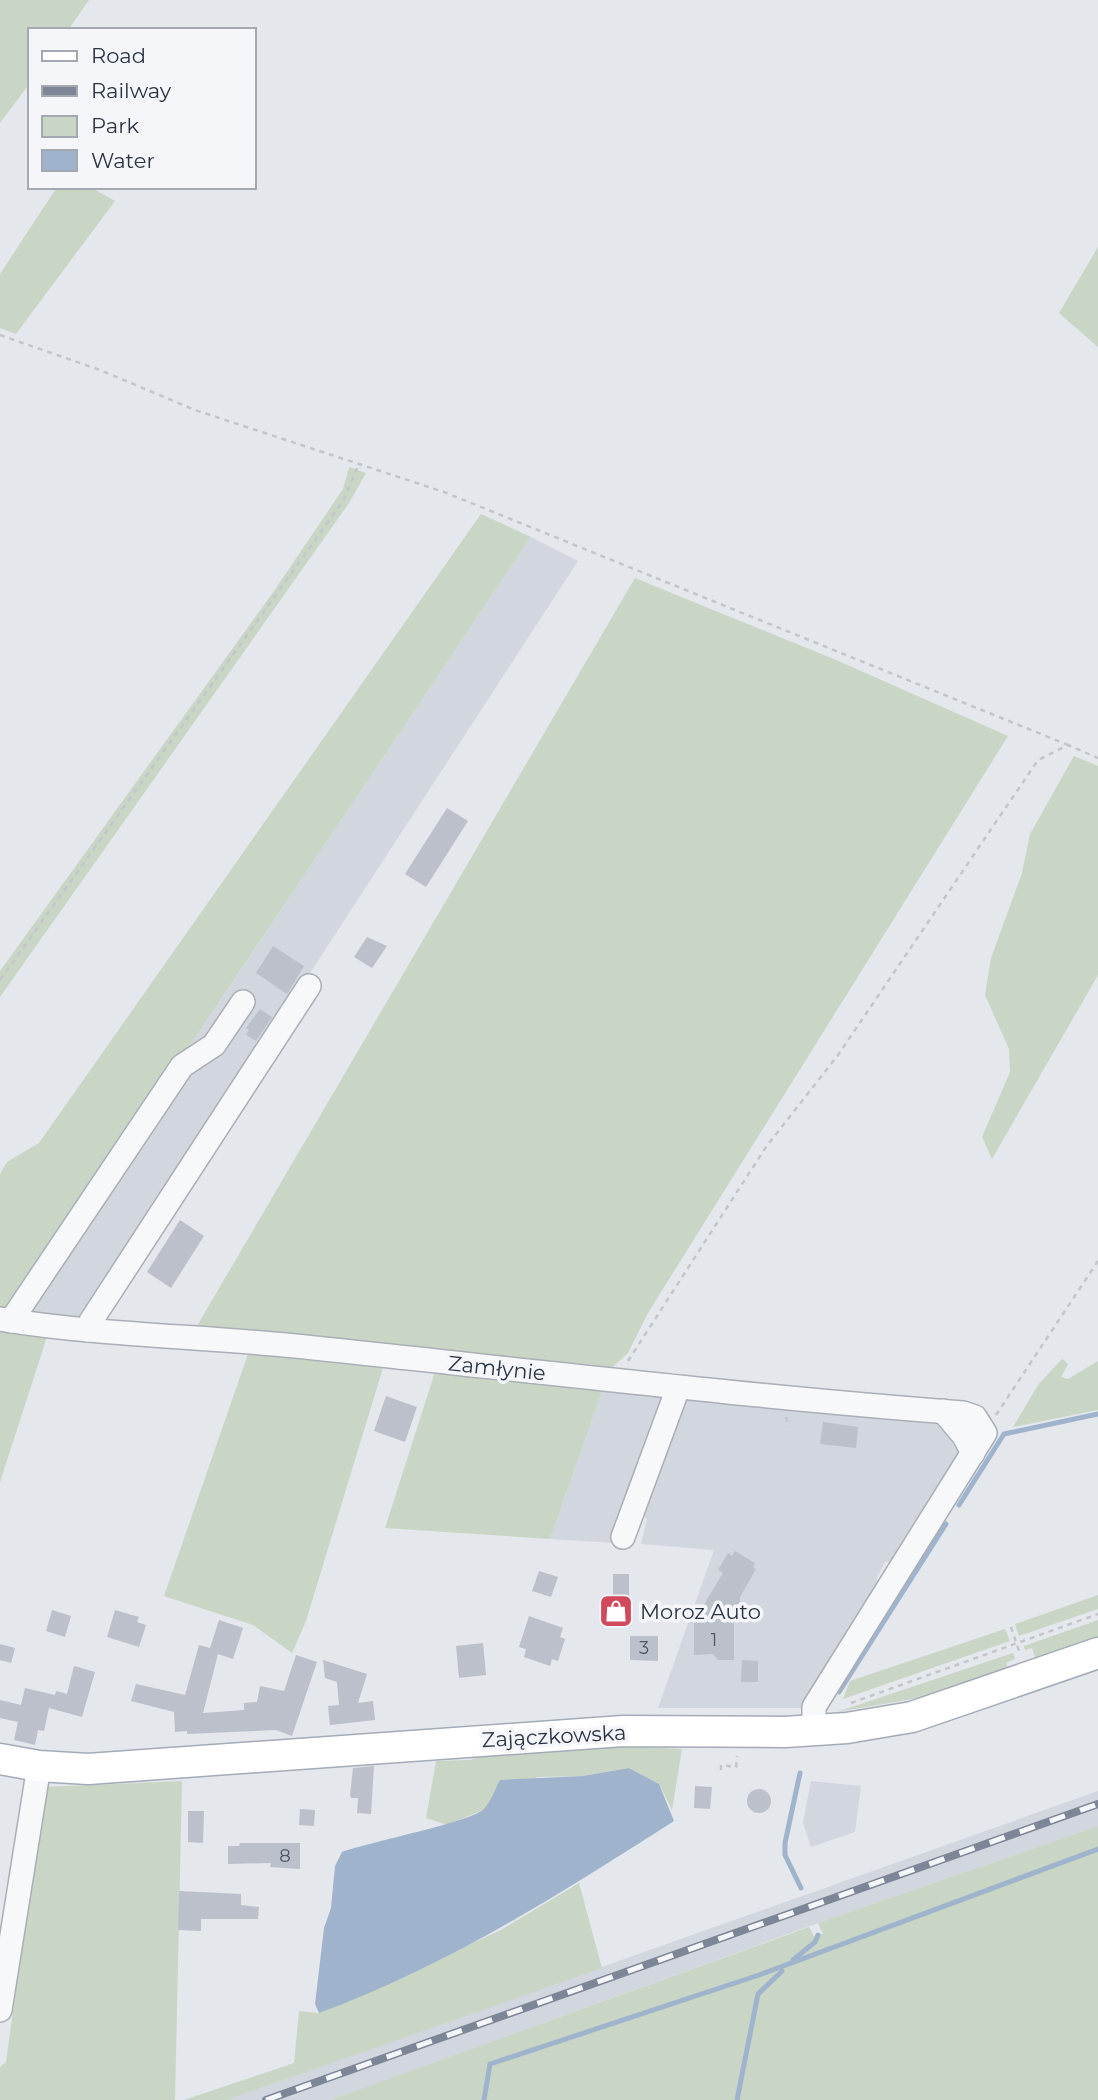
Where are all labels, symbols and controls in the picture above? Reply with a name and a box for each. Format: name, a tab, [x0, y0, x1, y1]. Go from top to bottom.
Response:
legend	[28, 28, 256, 189]
text: Road	[91, 43, 146, 68]
text: Railway	[91, 78, 172, 103]
text: Park	[91, 113, 139, 138]
text: Water	[91, 148, 155, 173]
street label: Zamłynie	[447, 1350, 547, 1386]
shop icon: Moroz Auto	[597, 1592, 635, 1630]
place label: Moroz Auto	[640, 1599, 761, 1624]
house number: 1	[711, 1629, 717, 1651]
house number: 3	[639, 1637, 649, 1659]
street label: Zajączkowska	[481, 1720, 627, 1752]
house number: 8	[279, 1845, 291, 1867]

